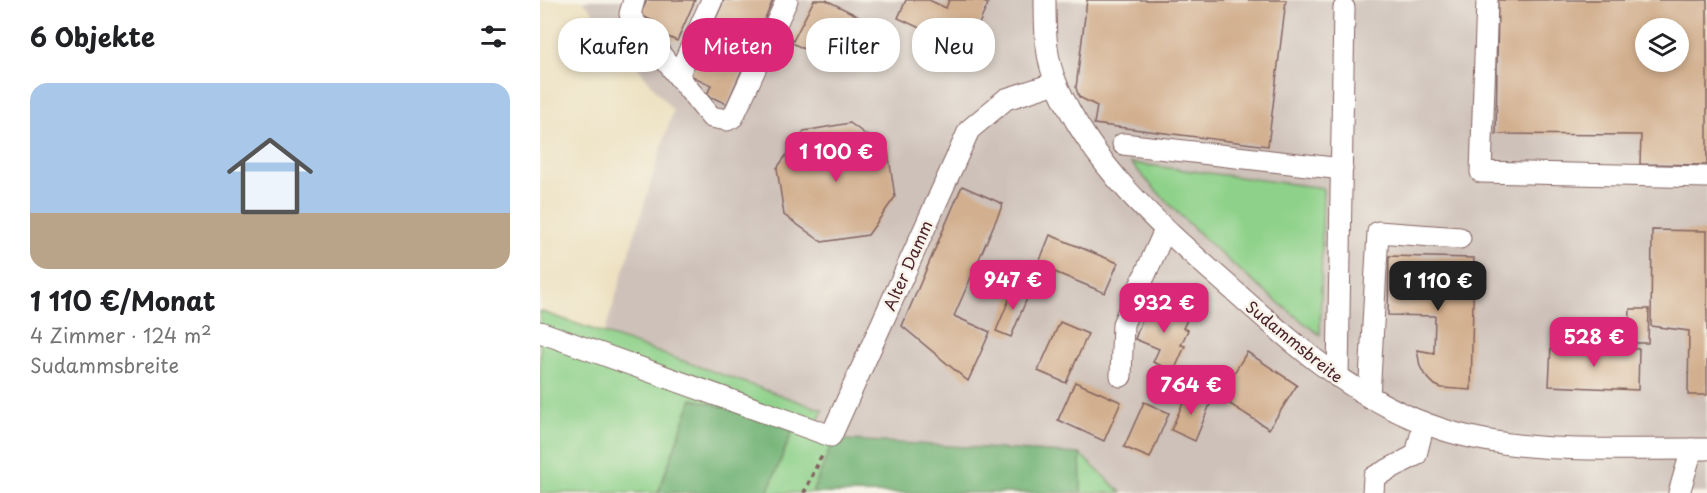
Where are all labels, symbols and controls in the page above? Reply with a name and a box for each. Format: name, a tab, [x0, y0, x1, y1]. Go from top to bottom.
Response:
text: 6 Objekte	[30, 17, 155, 56]
chip: Kaufen	[558, 18, 670, 72]
chip: Mieten	[682, 18, 794, 72]
chip: Filter	[806, 18, 900, 72]
chip: Neu	[912, 18, 995, 72]
map controls	[1635, 18, 1689, 72]
button: layers	[1635, 18, 1689, 72]
icon: filters	[477, 20, 510, 53]
icon: home	[216, 122, 324, 230]
pin: 1 100 €	[781, 132, 891, 183]
text: 1 100 €	[799, 136, 873, 166]
street label: Alter Damm	[876, 216, 938, 314]
pin: 947 €	[971, 260, 1055, 311]
pin: 1 110 €	[1383, 261, 1493, 312]
text: 947 €	[984, 264, 1042, 294]
text: 1 110 €	[1403, 265, 1473, 295]
text: 1 110 €/Monat	[30, 281, 216, 320]
pin: 932 €	[1122, 283, 1206, 334]
text: 932 €	[1134, 287, 1194, 317]
street label: Sudammsbreite	[1241, 294, 1349, 388]
pin: 528 €	[1552, 317, 1636, 368]
text: 4 Zimmer · 124 m²	[30, 320, 212, 350]
text: 528 €	[1564, 321, 1624, 351]
text: Sudammsbreite	[30, 350, 179, 380]
pin: 764 €	[1149, 365, 1233, 416]
text: 764 €	[1160, 369, 1222, 399]

